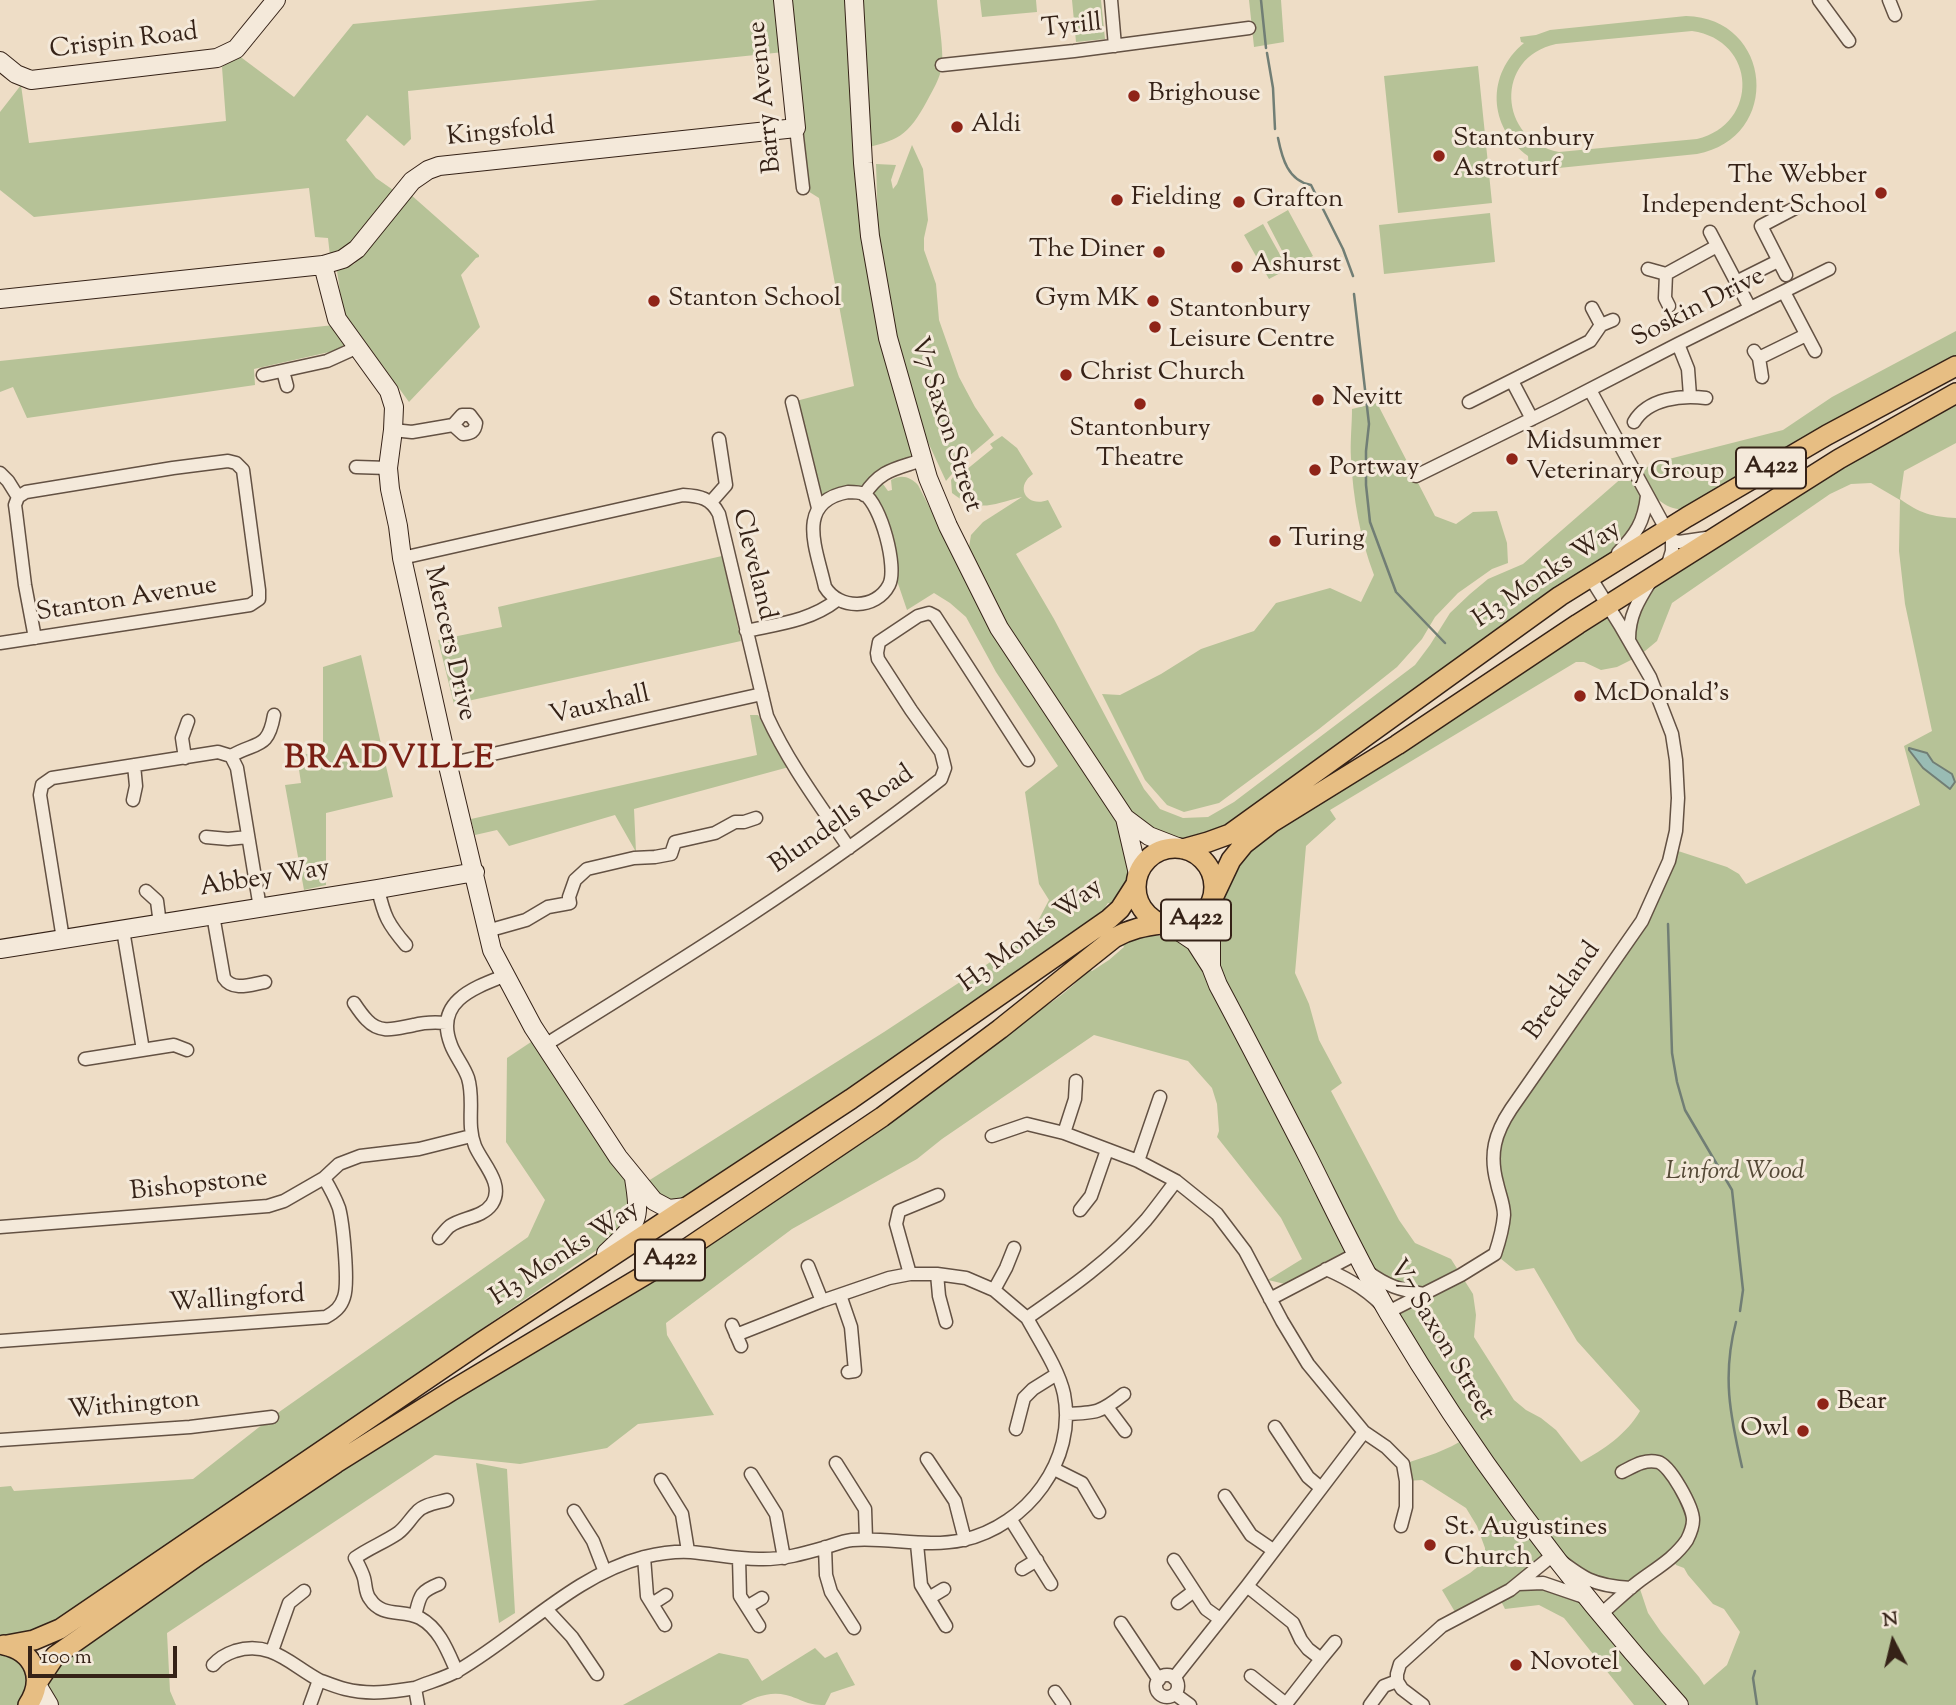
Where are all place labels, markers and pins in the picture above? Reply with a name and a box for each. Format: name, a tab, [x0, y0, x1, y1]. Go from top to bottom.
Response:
place label: Brighouse	[1148, 80, 1261, 112]
marker: Brighouse	[1126, 88, 1142, 104]
place label: Aldi	[971, 111, 1021, 143]
marker: Aldi	[949, 119, 965, 135]
place label: Stantonbury Astroturf	[1453, 125, 1595, 186]
marker: Stantonbury Astroturf	[1431, 148, 1447, 164]
place label: The Webber Independent School	[1642, 162, 1867, 224]
place label: Fielding	[1131, 184, 1221, 216]
marker: The Webber Independent School	[1873, 185, 1889, 201]
place label: Grafton	[1253, 186, 1343, 218]
marker: Fielding	[1109, 192, 1125, 208]
marker: Grafton	[1231, 194, 1247, 210]
place label: The Diner	[1029, 236, 1145, 268]
marker: The Diner	[1151, 244, 1167, 260]
place label: Ashurst	[1251, 251, 1341, 283]
marker: Ashurst	[1229, 259, 1245, 275]
place label: Stanton School	[668, 285, 841, 317]
place label: Gym MK	[1035, 285, 1139, 317]
marker: Stanton School	[646, 293, 662, 309]
marker: Gym MK	[1145, 293, 1161, 309]
place label: Stantonbury Leisure Centre	[1169, 296, 1335, 358]
marker: Stantonbury Leisure Centre	[1147, 319, 1163, 335]
place label: Christ Church	[1080, 359, 1245, 391]
marker: Christ Church	[1058, 367, 1074, 383]
place label: Nevitt	[1332, 384, 1403, 416]
marker: Nevitt	[1310, 392, 1326, 408]
marker: Stantonbury Theatre	[1132, 396, 1148, 412]
place label: Stantonbury Theatre	[1069, 415, 1211, 476]
place label: Midsummer Veterinary Group	[1526, 428, 1724, 490]
marker: Midsummer Veterinary Group	[1504, 451, 1520, 467]
place label: Portway	[1329, 454, 1419, 486]
marker: Portway	[1307, 462, 1323, 478]
place label: Turing	[1289, 525, 1365, 557]
marker: Turing	[1267, 533, 1283, 549]
place label: McDonald's	[1594, 680, 1729, 712]
marker: McDonald's	[1572, 688, 1588, 704]
place label: Bear	[1837, 1388, 1887, 1420]
marker: Bear	[1815, 1396, 1831, 1412]
place label: Owl	[1740, 1415, 1789, 1447]
marker: Owl	[1795, 1423, 1811, 1439]
place label: St. Augustines Church	[1444, 1514, 1607, 1576]
marker: St. Augustines Church	[1422, 1537, 1438, 1553]
place label: Novotel	[1530, 1649, 1619, 1681]
marker: Novotel	[1508, 1657, 1524, 1673]

